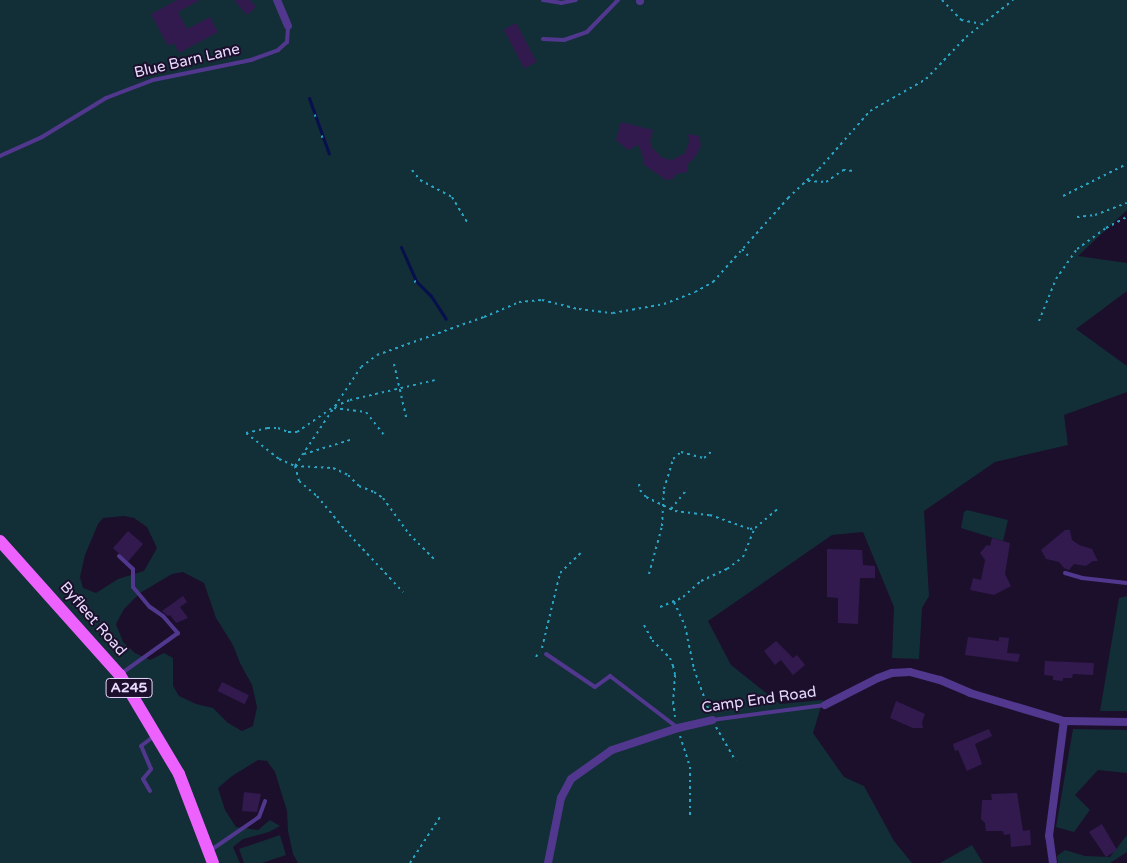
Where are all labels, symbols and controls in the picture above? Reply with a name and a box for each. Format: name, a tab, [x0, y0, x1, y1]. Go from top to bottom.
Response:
street label: Blue Barn Lane	[132, 40, 242, 82]
street label: Byfleet Road	[56, 578, 130, 660]
road number: A245	[105, 676, 153, 700]
street label: Camp End Road	[700, 683, 818, 717]

